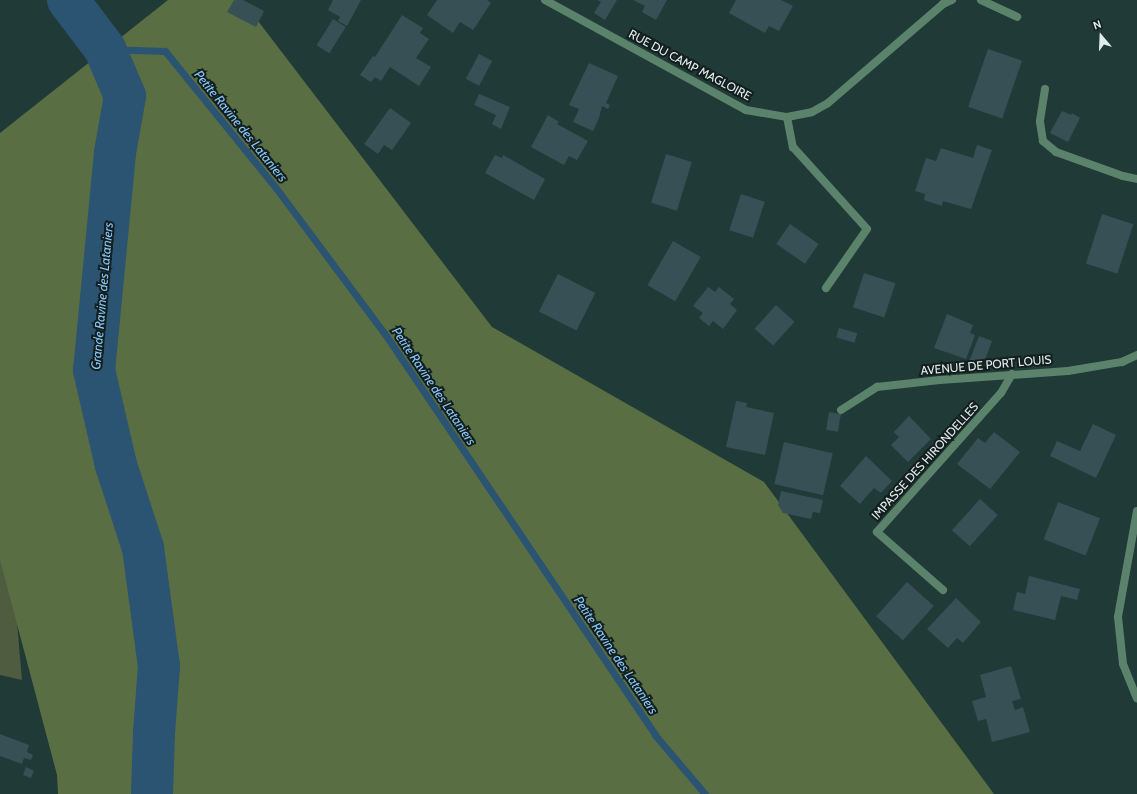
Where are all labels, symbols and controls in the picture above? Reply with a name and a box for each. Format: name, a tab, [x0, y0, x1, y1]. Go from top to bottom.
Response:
north arrow	[1081, 16, 1121, 56]
text: N	[1091, 17, 1103, 33]
street label: RUE DU CAMP MAGLOIRE	[626, 27, 754, 103]
water label: Petite Ravine des Lataniers	[191, 67, 291, 185]
water label: Grande Ravine des Lataniers	[88, 222, 116, 370]
water label: Petite Ravine des Lataniers	[389, 324, 479, 448]
street label: AVENUE DE PORT LOUIS	[920, 352, 1052, 378]
street label: IMPASSE DES HIRONDELLES	[869, 400, 981, 522]
water label: Petite Ravine des Lataniers	[571, 593, 661, 717]

